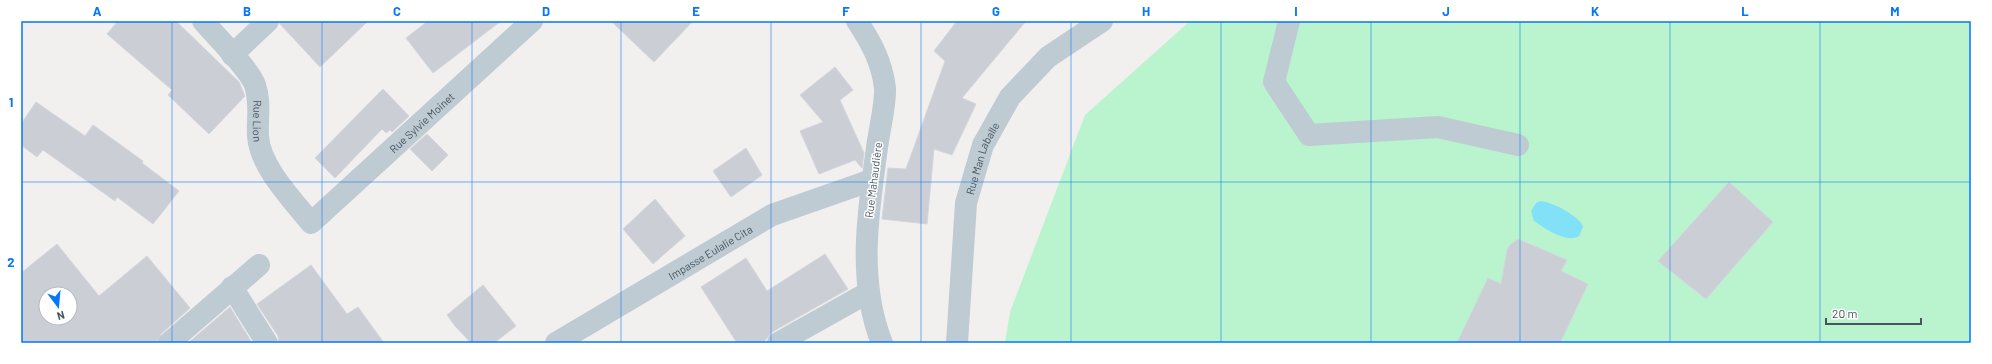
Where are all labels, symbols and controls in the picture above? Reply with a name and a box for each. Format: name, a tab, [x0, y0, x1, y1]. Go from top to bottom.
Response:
text: A	[93, 3, 102, 19]
text: B	[243, 3, 251, 19]
text: C	[393, 3, 401, 19]
text: D	[542, 3, 550, 19]
text: E	[692, 3, 700, 19]
text: F	[842, 3, 850, 19]
text: G	[992, 3, 1000, 19]
text: H	[1142, 3, 1150, 19]
text: I	[1294, 3, 1298, 19]
text: J	[1442, 3, 1450, 19]
text: K	[1591, 3, 1599, 19]
text: L	[1741, 3, 1749, 19]
text: M	[1890, 3, 1900, 19]
street label: Rue Sylvie Moinet	[386, 89, 456, 155]
text: 1	[9, 94, 13, 110]
street label: Rue Lion	[251, 100, 265, 143]
street label: Rue Man Laballe	[962, 119, 1001, 196]
street label: Rue Mahaudière	[862, 141, 884, 219]
street label: Impasse Eulalie Cita	[666, 222, 754, 282]
text: 2	[7, 254, 15, 270]
north arrow	[38, 286, 78, 326]
scale bar	[1826, 300, 1921, 326]
text: 20 m	[1832, 306, 1858, 320]
text: N	[56, 309, 66, 323]

